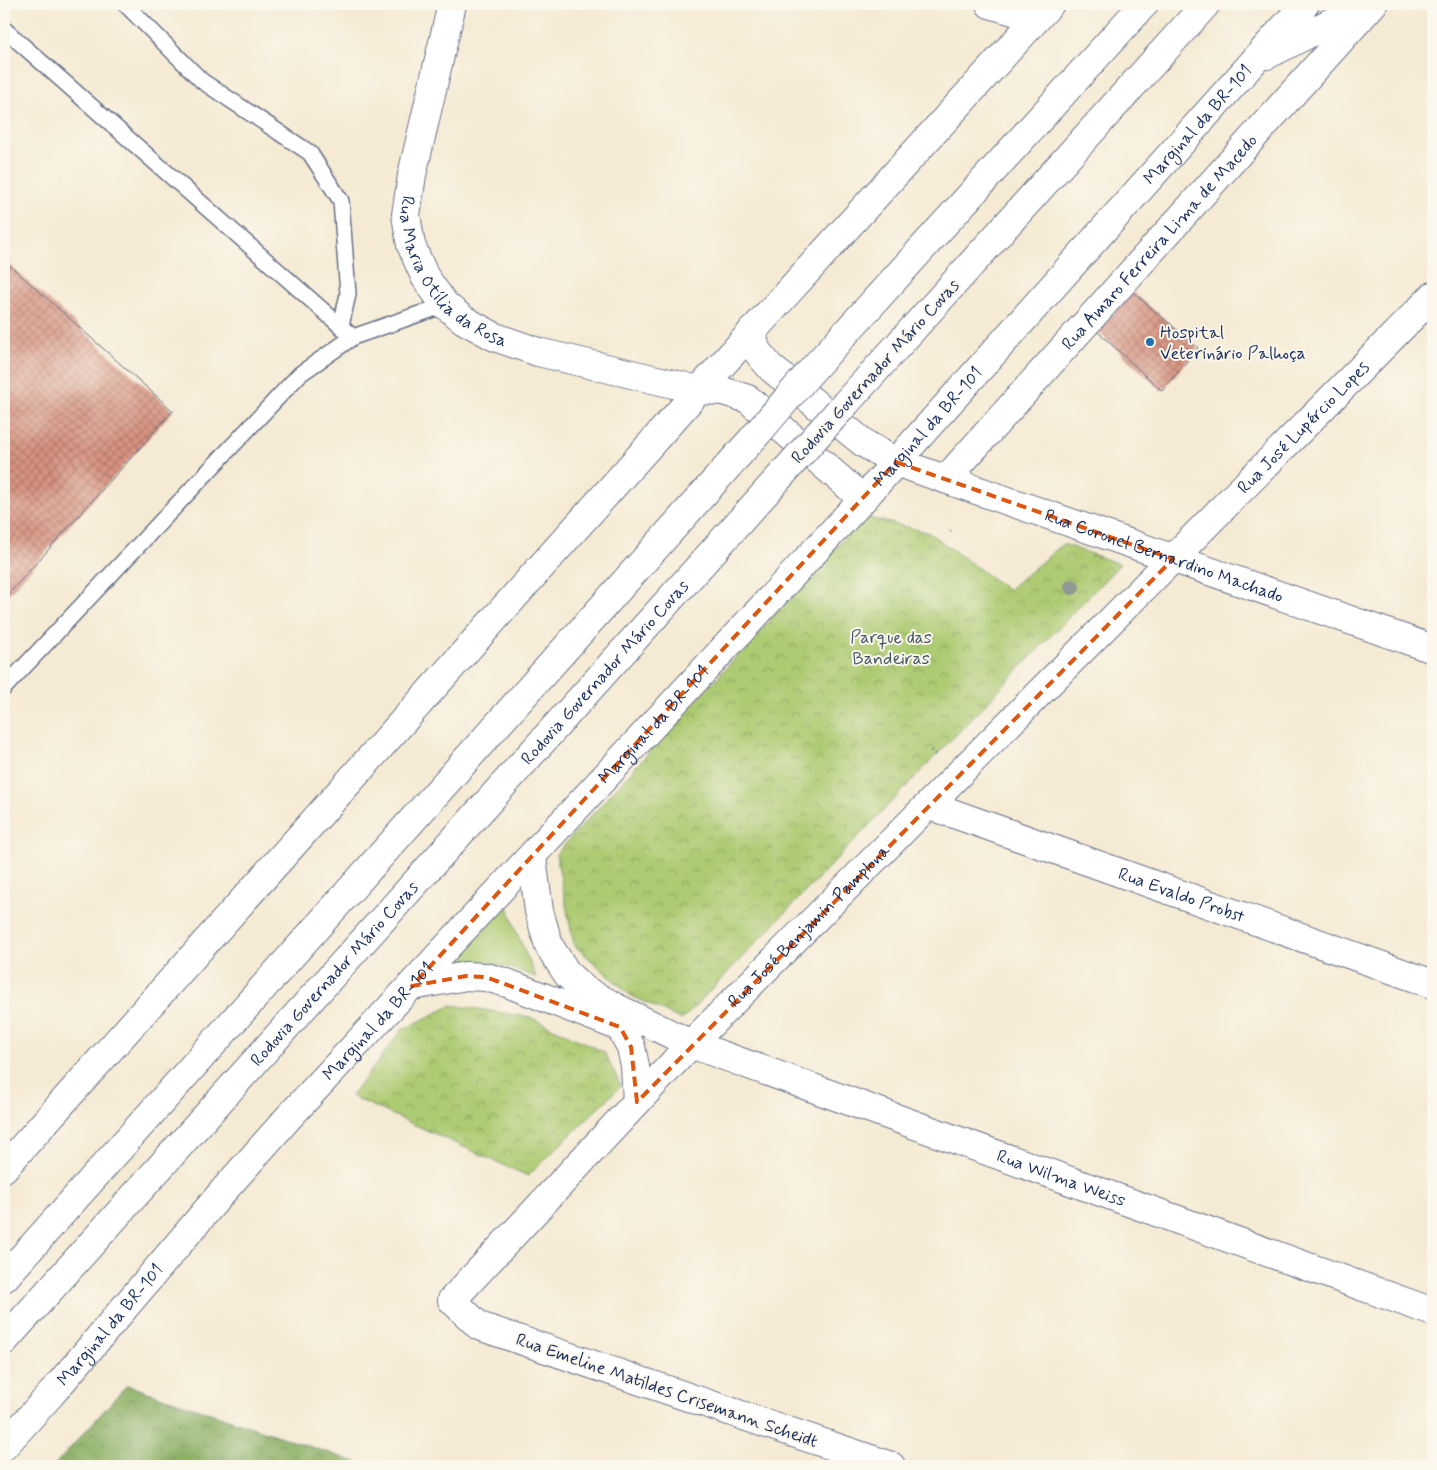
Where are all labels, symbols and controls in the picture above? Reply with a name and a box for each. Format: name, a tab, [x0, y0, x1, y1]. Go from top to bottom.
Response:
street label: Marginal da BR-101	[1138, 60, 1258, 190]
street label: Rua Amaro Ferreira Lima de Macedo	[1057, 129, 1263, 356]
street label: Rua Maria Otília da Rosa	[393, 194, 510, 353]
street label: Rodovia Governador Mário Covas	[786, 274, 965, 469]
place label: Hospital Veterinário Palhoça	[1160, 321, 1306, 366]
marker: Hospital Veterinário Palhoça	[1144, 336, 1156, 348]
street label: Rua José Lupércio Lopes	[1232, 356, 1375, 499]
street label: Marginal da BR-101	[868, 362, 989, 492]
street label: Rua Coronel Bernardino Machado	[1041, 504, 1287, 609]
street label: Rodovia Governador Mário Covas	[516, 575, 695, 770]
park label: Parque das Bandeiras	[850, 626, 932, 671]
street label: Marginal da BR-101	[593, 661, 715, 790]
street label: Rua José Benjamin Pamplona	[723, 839, 896, 1013]
street label: Rua Evaldo Probst	[1115, 862, 1248, 929]
street label: Rodovia Governador Mário Covas	[245, 876, 424, 1072]
street label: Marginal da BR-101	[318, 958, 440, 1086]
street label: Rua Wilma Weiss	[993, 1144, 1129, 1213]
street label: Marginal da BR-101	[52, 1259, 169, 1392]
street label: Rua Emeline Matildes Crisemann Scheidt	[512, 1328, 821, 1454]

